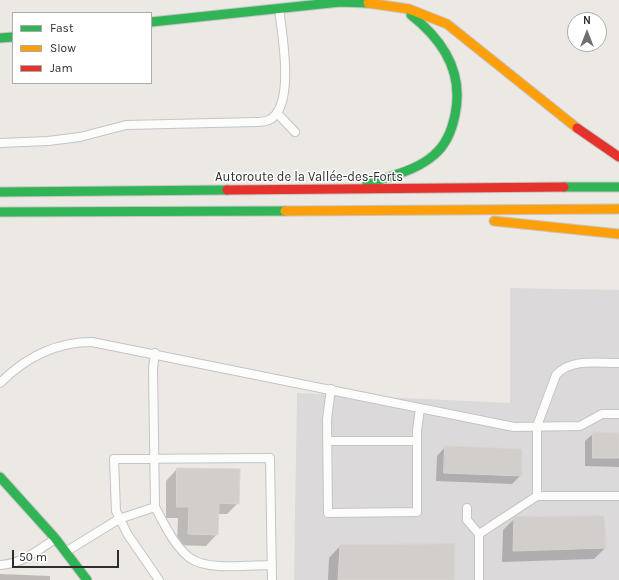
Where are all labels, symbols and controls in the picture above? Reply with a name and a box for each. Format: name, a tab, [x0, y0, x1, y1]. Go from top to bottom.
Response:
legend	[12, 12, 152, 84]
north arrow	[567, 12, 607, 52]
text: N	[583, 14, 591, 27]
text: Fast	[50, 21, 73, 35]
text: Slow	[50, 41, 76, 55]
text: Jam	[50, 61, 73, 75]
street label: Autoroute de la Vallée-des-Forts	[215, 169, 403, 185]
scale bar	[14, 542, 121, 568]
text: 50 m	[19, 550, 47, 564]

